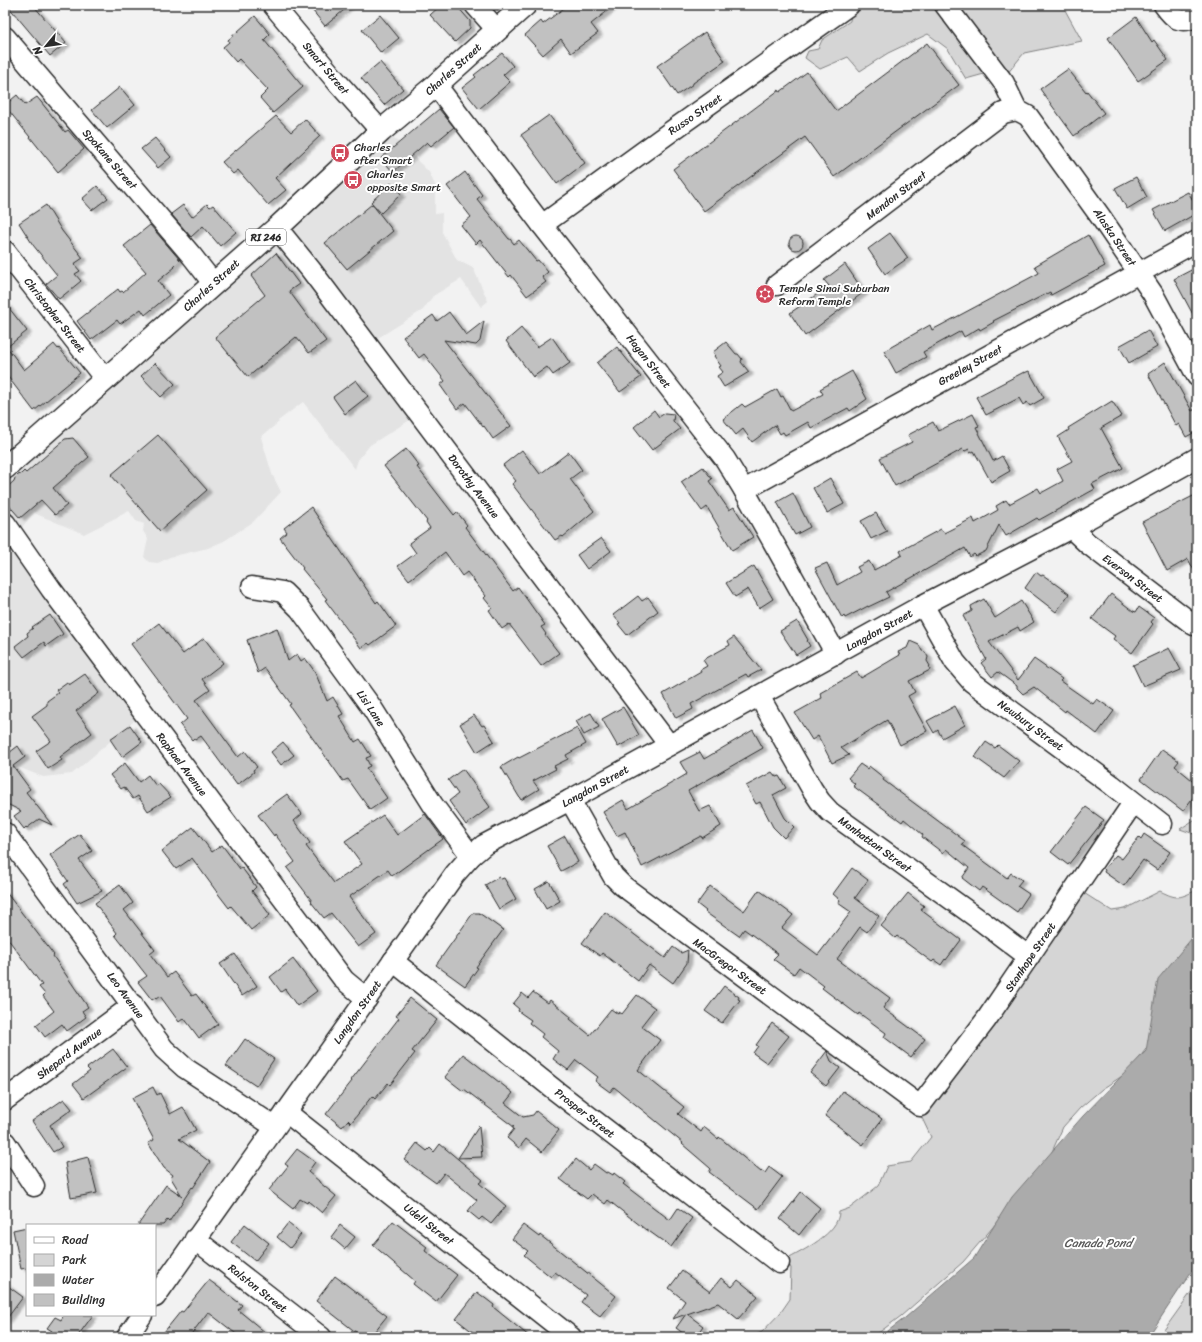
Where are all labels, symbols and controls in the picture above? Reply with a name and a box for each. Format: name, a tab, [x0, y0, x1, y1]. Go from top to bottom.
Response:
north arrow	[26, 26, 66, 66]
street label: Smart Street	[298, 37, 354, 100]
street label: Charles Street	[420, 38, 486, 100]
text: N	[27, 42, 48, 59]
street label: Russo Street	[664, 89, 727, 140]
street label: Spokane Street	[78, 124, 142, 195]
place label: Charles after Smart	[354, 138, 412, 170]
bus stop icon: Charles after Smart	[329, 142, 351, 164]
place label: Charles opposite Smart	[367, 165, 441, 197]
street label: Mendon Street	[862, 166, 931, 225]
bus stop icon: Charles opposite Smart	[342, 169, 364, 191]
street label: Alaska Street	[1087, 203, 1141, 271]
road number: RI 246	[246, 229, 286, 245]
street label: Charles Street	[178, 254, 244, 316]
street label: Christopher Street	[19, 273, 90, 357]
place label: Temple Sinai Suburban Reform Temple	[779, 279, 890, 311]
synagogue icon: Temple Sinai Suburban Reform Temple	[754, 283, 776, 305]
street label: Hagan Street	[621, 330, 676, 393]
street label: Greeley Street	[934, 340, 1007, 391]
street label: Dorothy Avenue	[443, 450, 505, 523]
street label: Everson Street	[1098, 549, 1167, 608]
street label: Langdon Street	[842, 604, 916, 657]
street label: Lisi Lane	[351, 686, 390, 731]
street label: Newbury Street	[994, 695, 1068, 756]
street label: Raphael Avenue	[151, 728, 212, 801]
street label: Langdon Street	[558, 760, 632, 813]
street label: Manhattan Street	[834, 811, 916, 878]
street label: Stanhope Street	[1000, 918, 1061, 996]
street label: MacGregor Street	[689, 933, 771, 1000]
street label: Leo Avenue	[102, 968, 149, 1023]
street label: Langdon Street	[328, 976, 387, 1048]
street label: Shepard Avenue	[32, 1022, 106, 1084]
street label: Prosper Street	[550, 1084, 619, 1143]
street label: Udell Street	[399, 1198, 459, 1251]
legend	[26, 1224, 156, 1316]
text: Road	[62, 1229, 89, 1251]
water label: Canada Pond	[1064, 1232, 1136, 1254]
text: Park	[62, 1249, 87, 1271]
street label: Ralston Street	[224, 1259, 292, 1318]
text: Water	[62, 1269, 95, 1291]
text: Building	[62, 1289, 105, 1311]

